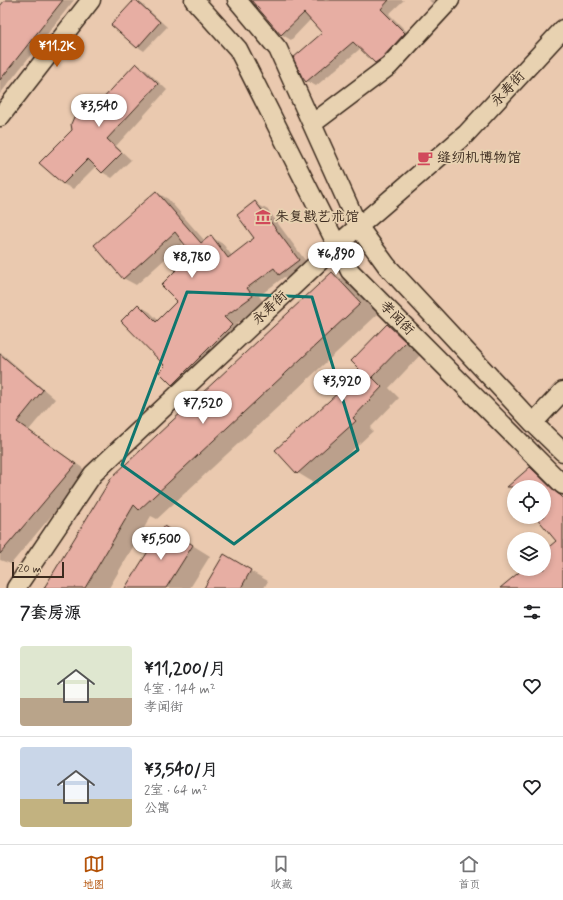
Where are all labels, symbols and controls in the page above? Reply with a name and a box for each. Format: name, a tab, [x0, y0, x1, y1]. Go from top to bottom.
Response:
pin: ¥11.2K	[24, 34, 90, 68]
text: ¥11.2K	[38, 38, 76, 55]
street label: 永寿街	[487, 68, 529, 110]
pin: ¥3,540	[66, 94, 132, 128]
text: ¥3,540	[80, 98, 118, 115]
cafe icon: 缝纫机博物馆	[416, 149, 434, 167]
place label: 缝纫机博物馆	[437, 149, 521, 167]
museum icon: 朱复戡艺术馆	[254, 208, 272, 226]
place label: 朱复戡艺术馆	[275, 208, 359, 226]
pin: ¥6,890	[303, 242, 369, 276]
pin: ¥8,780	[159, 245, 225, 279]
text: ¥6,890	[317, 246, 355, 263]
text: ¥8,780	[173, 249, 211, 266]
street label: 永寿街	[249, 287, 291, 329]
street label: 孝闻街	[376, 297, 418, 339]
pin: ¥3,920	[309, 369, 375, 403]
text: ¥3,920	[323, 373, 361, 390]
pin: ¥7,520	[170, 391, 236, 425]
text: ¥7,520	[183, 395, 223, 412]
map controls	[507, 480, 551, 576]
button: locate	[507, 480, 551, 524]
pin: ¥5,500	[128, 527, 194, 561]
text: ¥5,500	[141, 531, 181, 548]
button: layers	[507, 532, 551, 576]
scale bar	[12, 560, 64, 579]
text: 20 m	[18, 562, 41, 576]
icon: filters	[521, 601, 543, 623]
text: 7套房源	[20, 602, 81, 624]
text: ¥11,200/月	[144, 658, 226, 680]
icon: home	[52, 662, 100, 710]
icon: heart	[521, 675, 543, 697]
text: 4室 · 144 m²	[144, 681, 216, 698]
text: 孝闻街	[144, 699, 183, 716]
text: ¥3,540/月	[144, 759, 218, 781]
icon: home	[52, 763, 100, 811]
icon: heart	[521, 776, 543, 798]
text: 2室 · 64 m²	[144, 782, 208, 799]
text: 公寓	[144, 800, 170, 817]
tab: 地图	[83, 853, 105, 892]
tab: 收藏	[270, 853, 292, 892]
tab: 首页	[458, 853, 480, 892]

